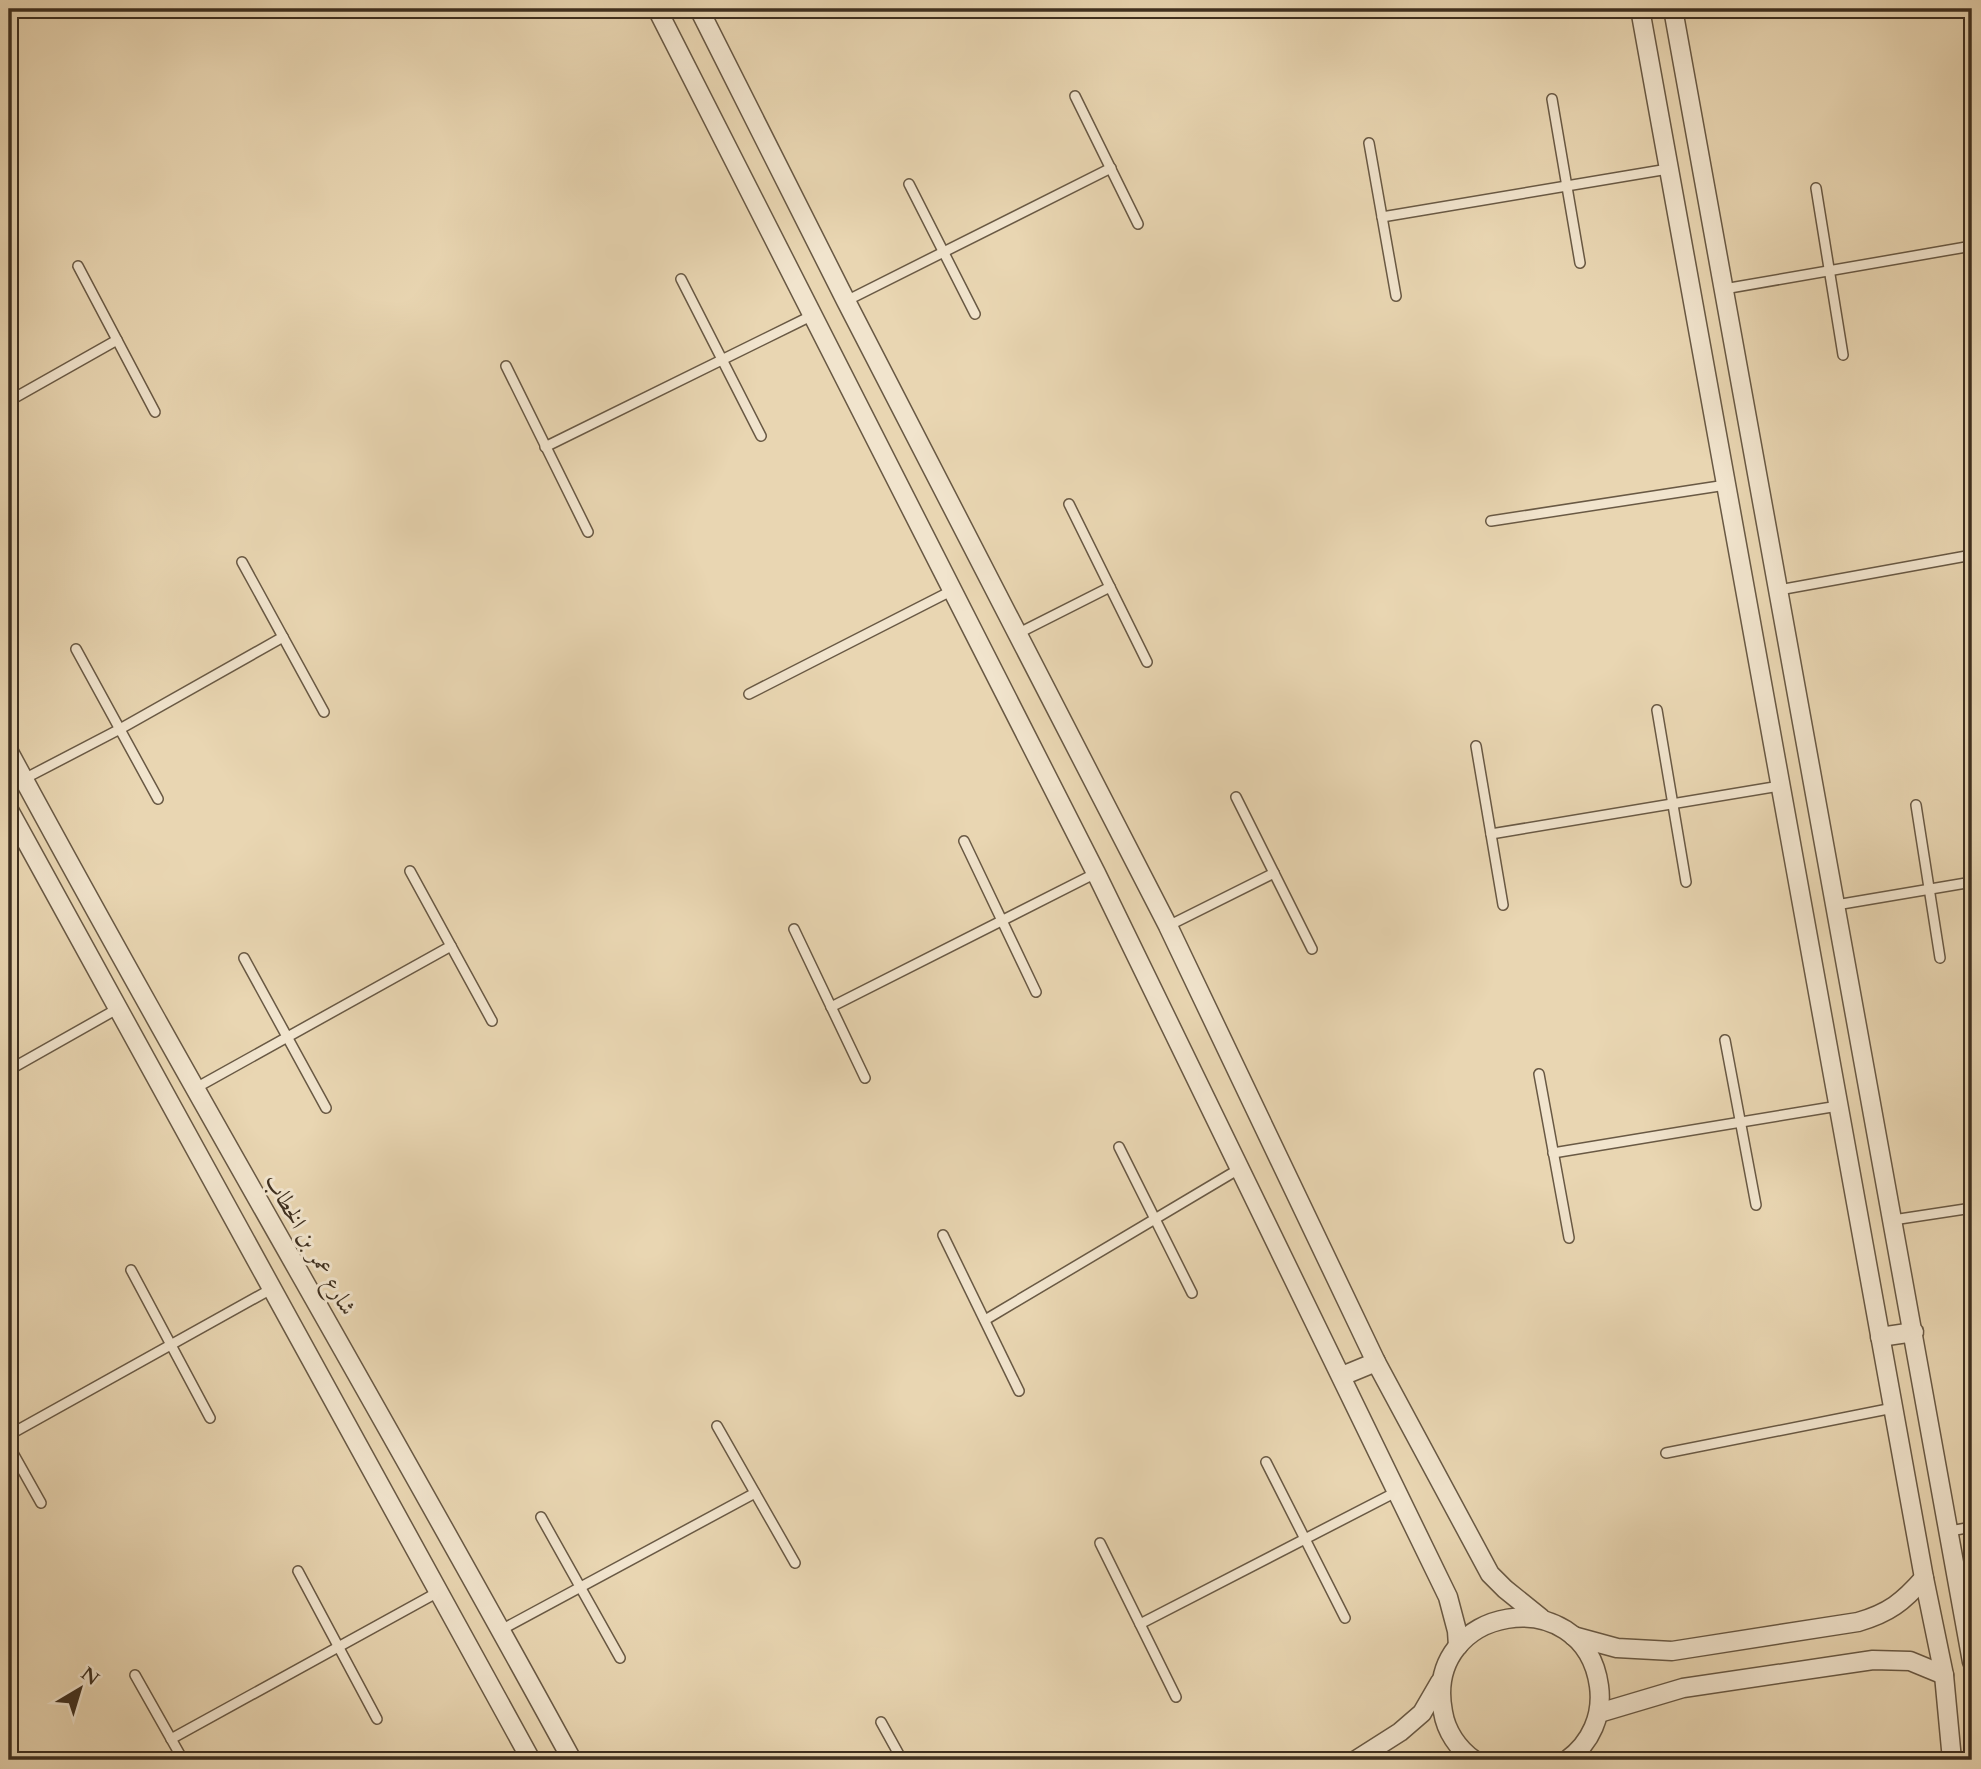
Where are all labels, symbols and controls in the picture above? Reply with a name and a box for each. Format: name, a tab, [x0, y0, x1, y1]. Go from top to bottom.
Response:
street label: شارع عمر بن الخطاب	[254, 1168, 364, 1323]
north arrow	[46, 1654, 116, 1724]
text: N	[75, 1661, 105, 1692]

